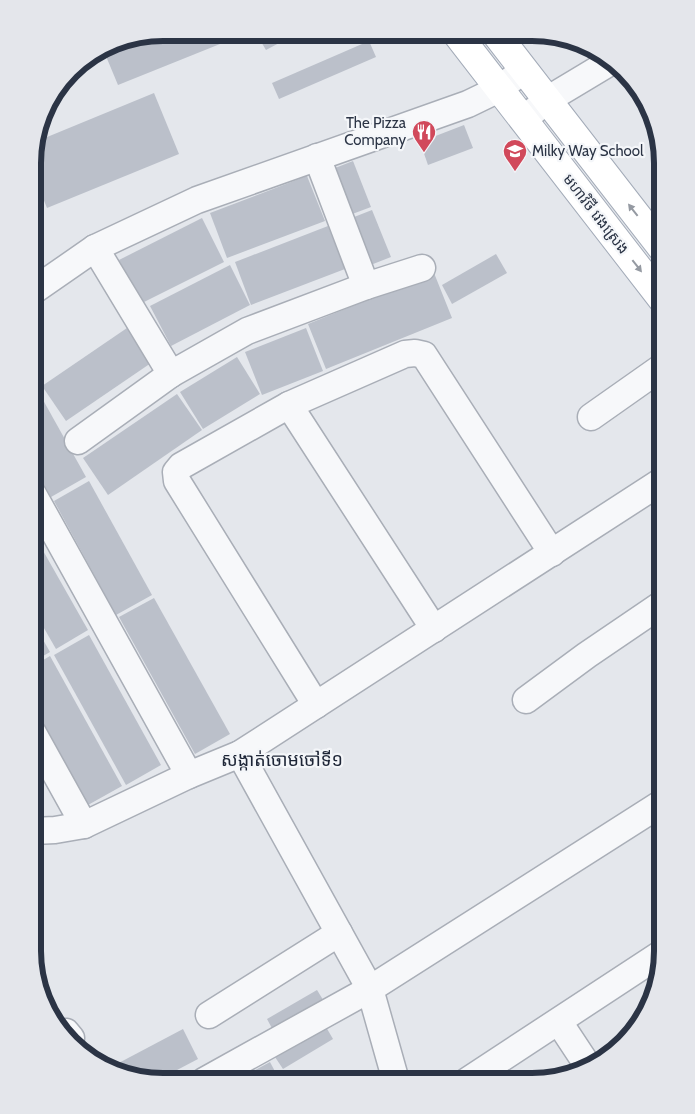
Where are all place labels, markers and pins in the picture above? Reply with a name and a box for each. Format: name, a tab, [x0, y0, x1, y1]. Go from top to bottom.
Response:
place label: The Pizza Company	[344, 114, 407, 149]
restaurant icon: The Pizza Company	[411, 119, 437, 153]
school or university icon: Milky Way School	[502, 138, 528, 172]
place label: Milky Way School	[532, 142, 644, 160]

